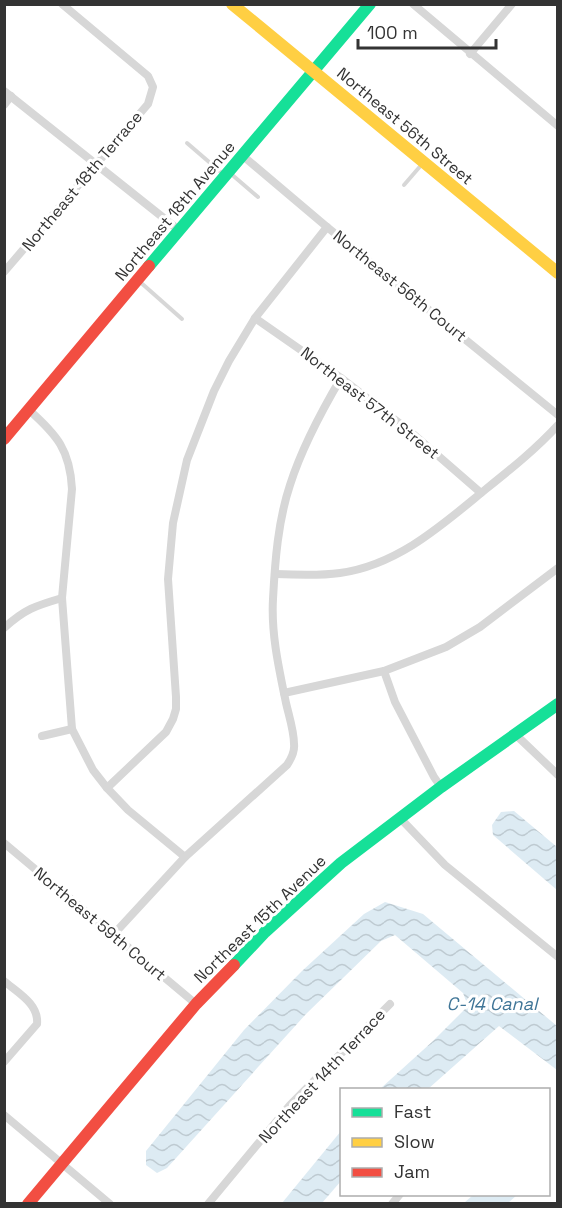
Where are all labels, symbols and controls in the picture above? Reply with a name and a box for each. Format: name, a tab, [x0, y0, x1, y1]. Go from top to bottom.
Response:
scale bar	[358, 12, 496, 50]
text: 100 m	[367, 21, 418, 44]
street label: Northeast 56th Street	[333, 63, 477, 189]
street label: Northeast 18th Terrace	[17, 107, 147, 255]
street label: Northeast 18th Avenue	[110, 137, 240, 285]
street label: Northeast 56th Court	[329, 226, 471, 346]
street label: Northeast 57th Street	[296, 342, 444, 464]
street label: Northeast 15th Avenue	[189, 850, 331, 988]
street label: Northeast 59th Court	[30, 863, 170, 985]
water label: C-14 Canal	[447, 992, 540, 1015]
street label: Northeast 14th Terrace	[254, 1004, 390, 1148]
legend	[340, 1088, 550, 1196]
text: Fast	[394, 1100, 431, 1123]
text: Slow	[394, 1130, 435, 1153]
text: Jam	[394, 1160, 430, 1183]

